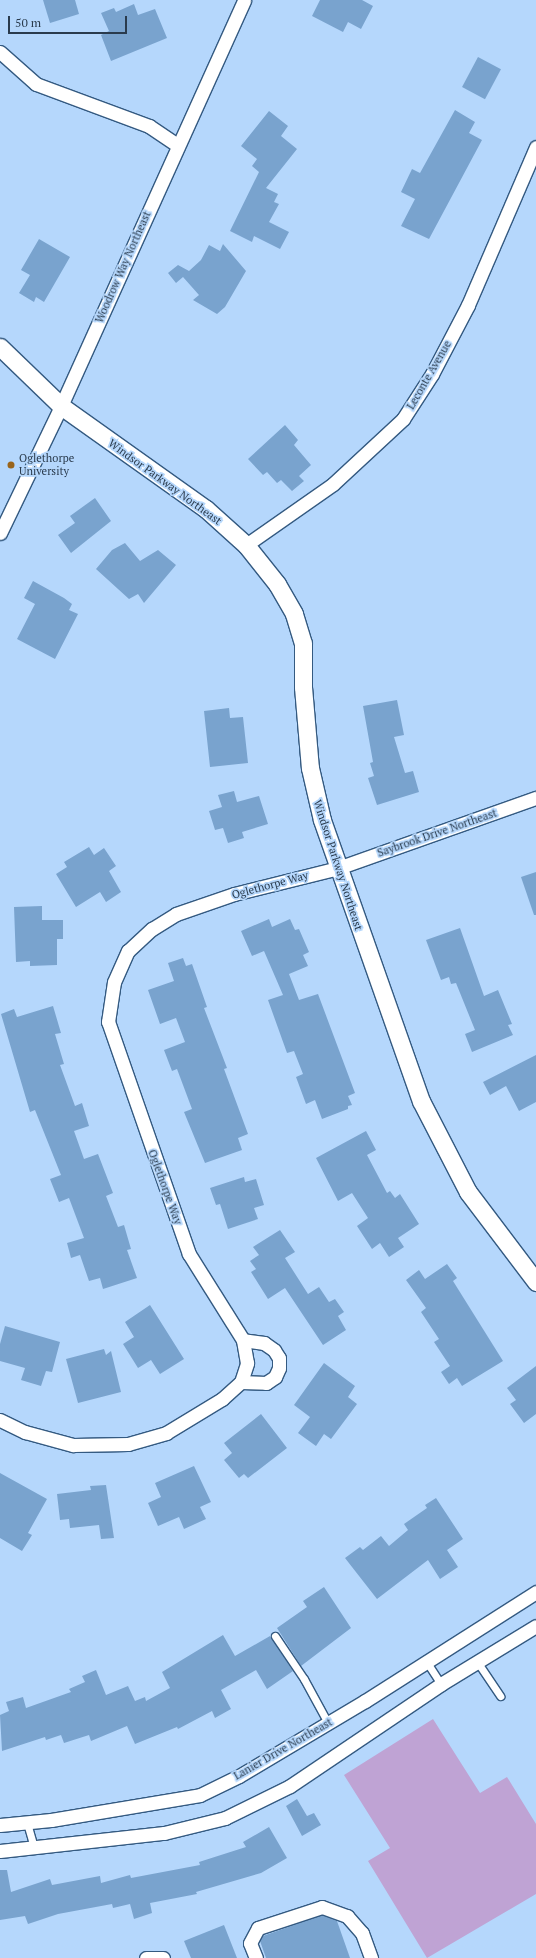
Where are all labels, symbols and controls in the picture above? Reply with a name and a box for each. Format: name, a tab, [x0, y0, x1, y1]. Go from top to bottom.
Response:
scale bar	[10, 8, 129, 34]
text: 50 m	[15, 15, 41, 30]
street label: Woodrow Way Northeast	[92, 209, 154, 325]
street label: Leconte Avenue	[404, 338, 454, 412]
street label: Windsor Parkway Northeast	[106, 437, 224, 527]
place label: Oglethorpe University	[19, 452, 74, 478]
marker: Oglethorpe University	[6, 460, 16, 470]
street label: Windsor Parkway Northeast	[311, 798, 365, 932]
street label: Saybrook Drive Northeast	[376, 806, 498, 860]
street label: Oglethorpe Way	[230, 868, 310, 902]
street label: Oglethorpe Way	[145, 1148, 185, 1226]
street label: Lanier Drive Northeast	[231, 1715, 335, 1783]

